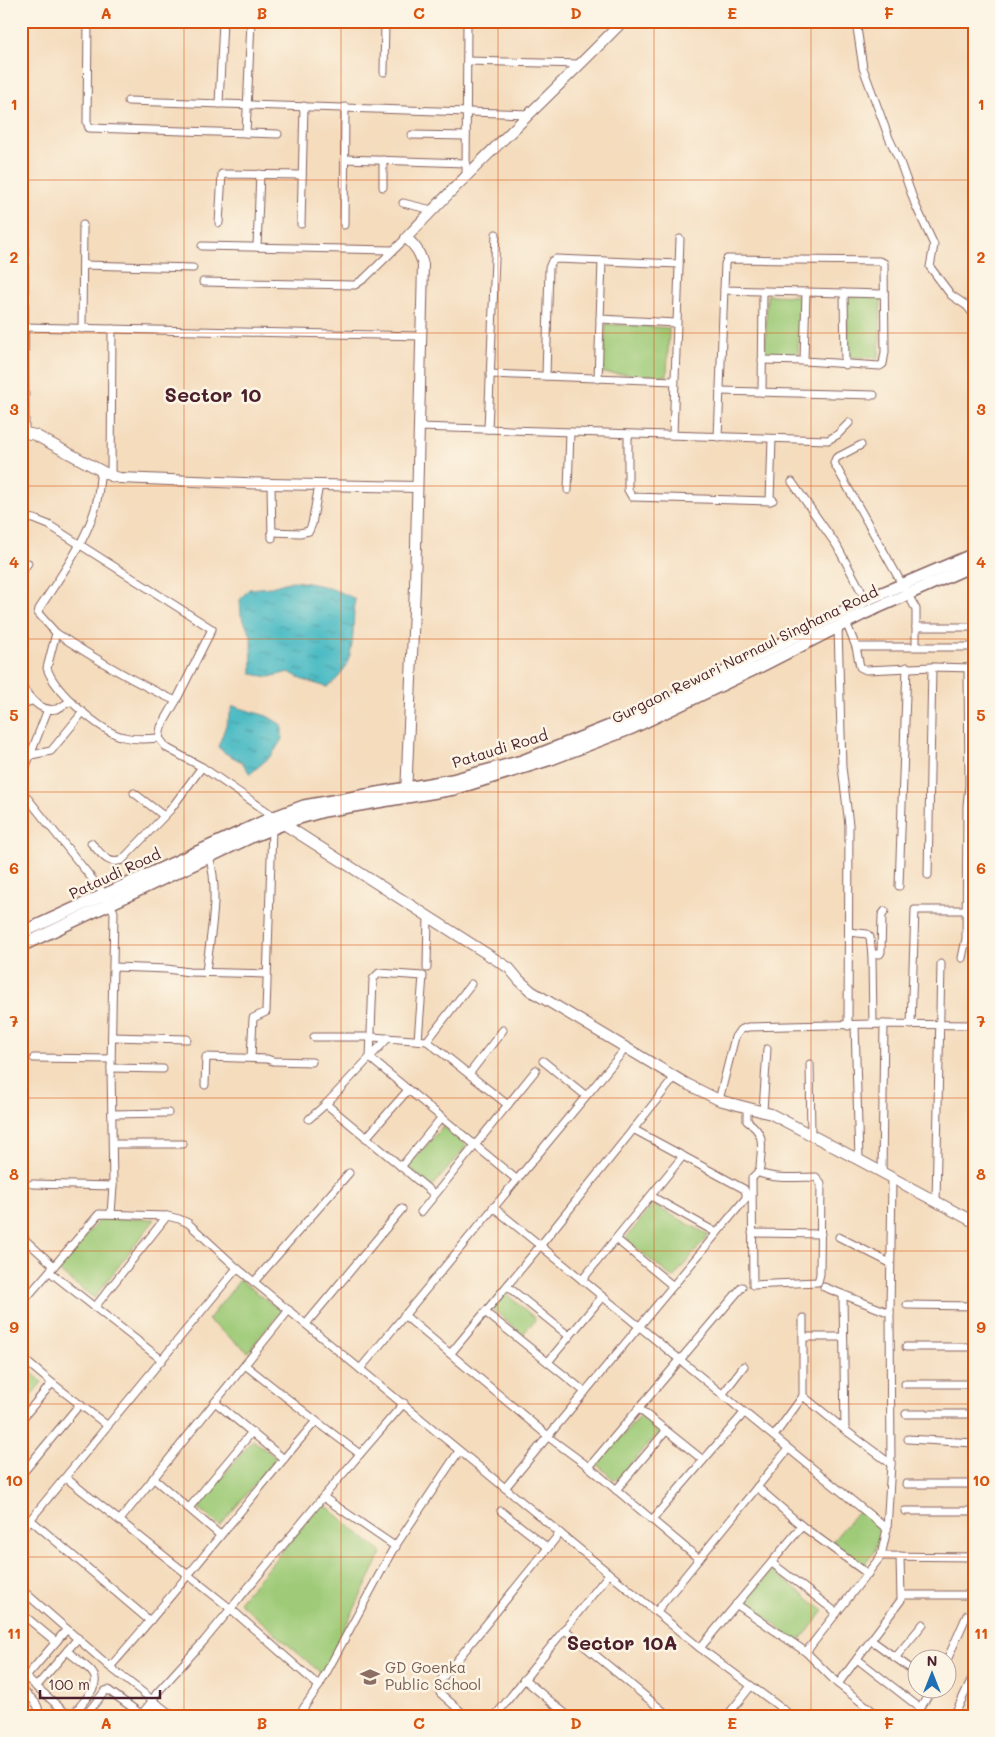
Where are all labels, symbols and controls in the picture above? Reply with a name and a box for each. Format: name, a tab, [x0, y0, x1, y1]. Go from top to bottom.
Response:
text: A	[100, 2, 112, 23]
text: B	[257, 2, 267, 23]
text: C	[413, 2, 425, 23]
text: D	[570, 2, 582, 23]
text: E	[727, 2, 737, 23]
text: F	[884, 2, 894, 23]
text: 1	[10, 93, 18, 114]
text: 1	[977, 93, 985, 114]
text: 2	[10, 246, 19, 267]
text: 2	[977, 246, 986, 267]
district label: Sector 10	[165, 381, 262, 407]
text: 3	[9, 398, 19, 419]
text: 3	[976, 398, 986, 419]
text: 4	[9, 551, 19, 572]
text: 4	[976, 551, 986, 572]
street label: Gurgaon Rewari Narnaul Singhana Road	[608, 581, 881, 727]
text: 5	[9, 704, 19, 725]
text: 5	[976, 704, 986, 725]
street label: Pataudi Road	[449, 724, 550, 772]
street label: Pataudi Road	[66, 843, 164, 903]
text: 6	[9, 857, 19, 878]
text: 6	[976, 857, 986, 878]
text: 7	[10, 1010, 19, 1031]
text: 7	[977, 1010, 986, 1031]
text: 8	[9, 1163, 19, 1184]
text: 8	[976, 1163, 986, 1184]
text: 9	[9, 1316, 19, 1337]
text: 9	[976, 1316, 986, 1337]
text: 10	[5, 1469, 23, 1490]
text: 10	[972, 1469, 990, 1490]
text: 11	[7, 1622, 21, 1643]
text: 11	[974, 1622, 988, 1643]
district label: Sector 10A	[567, 1629, 677, 1655]
north arrow	[908, 1650, 958, 1700]
text: N	[927, 1651, 937, 1670]
place label: GD Goenka Public School	[385, 1657, 481, 1694]
school or university icon: GD Goenka Public School	[359, 1666, 381, 1688]
scale bar	[40, 1667, 160, 1699]
text: 100 m	[48, 1674, 90, 1694]
text: A	[100, 1712, 112, 1733]
text: B	[257, 1712, 267, 1733]
text: C	[413, 1712, 425, 1733]
text: D	[570, 1712, 582, 1733]
text: E	[727, 1712, 737, 1733]
text: F	[884, 1712, 894, 1733]

